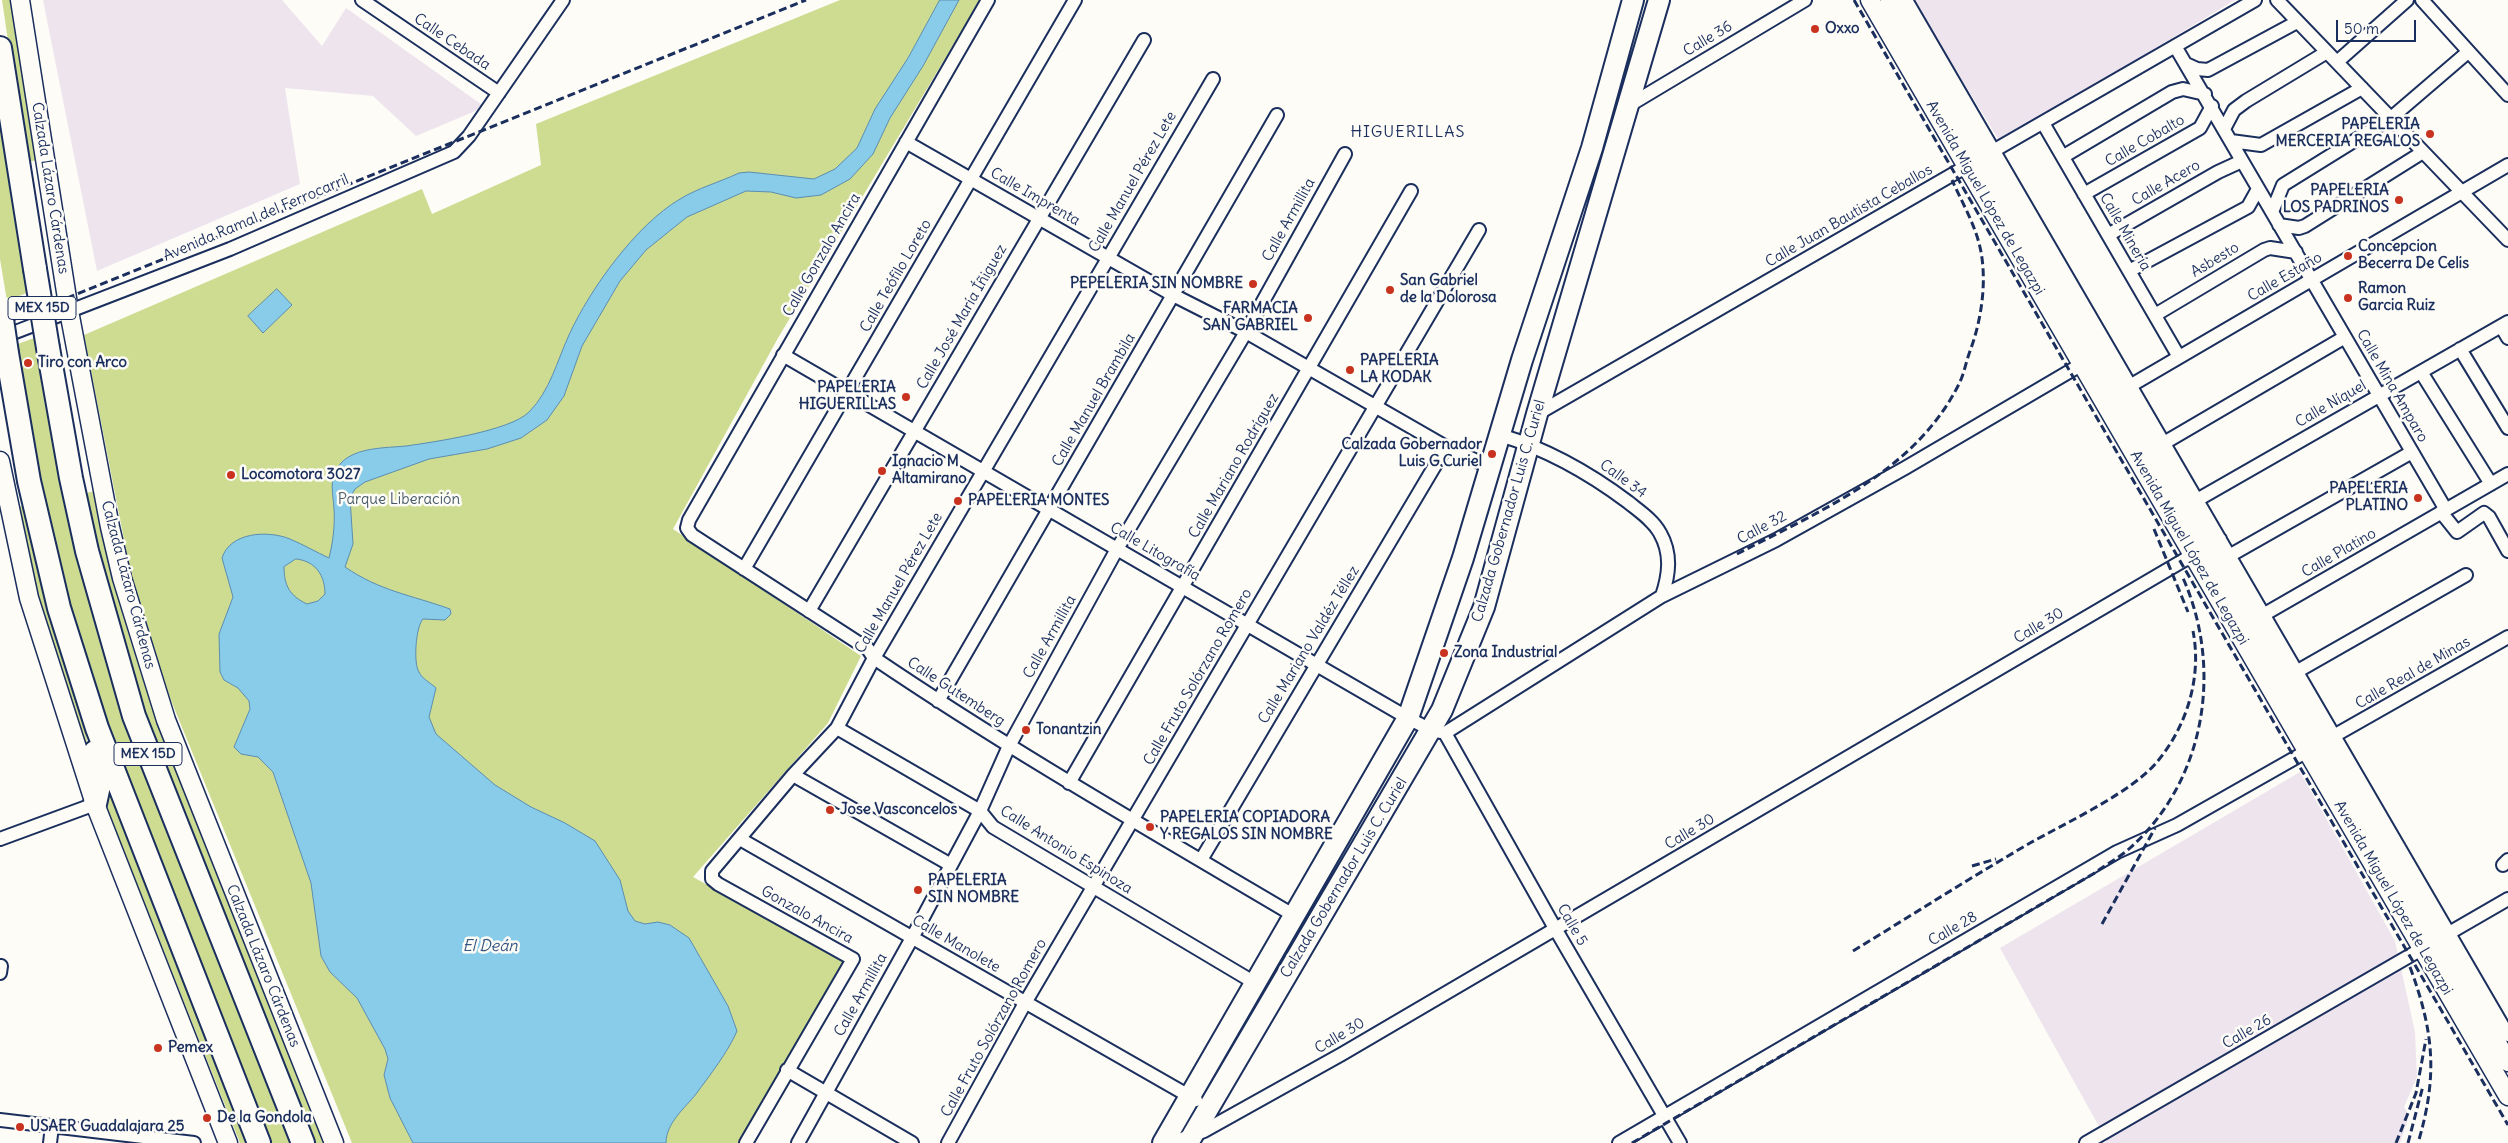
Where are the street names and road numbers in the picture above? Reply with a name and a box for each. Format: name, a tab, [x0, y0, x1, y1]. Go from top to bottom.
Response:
street label: Calle Cebada	[410, 10, 494, 74]
street label: Calle 36	[1680, 17, 1736, 61]
street label: Avenida Miguel López de Legazpi	[1922, 98, 2048, 298]
street label: Calzada Lázaro Cárdenas	[28, 101, 72, 275]
street label: Calle Manuel Pérez Lete	[1085, 108, 1181, 256]
street label: Calle Cobalto	[2102, 111, 2188, 171]
street label: Calle Acero	[2129, 156, 2203, 210]
street label: Calle Juan Bautista Ceballos	[1762, 161, 1936, 271]
street label: Calle Imprenta	[987, 164, 1083, 230]
street label: Avenida Ramal del Ferrocarril	[161, 171, 351, 265]
street label: Calle Armillita	[1259, 175, 1319, 265]
street label: Calle Gonzalo Ancira	[779, 190, 865, 320]
street label: Calle Minería	[2095, 190, 2155, 274]
street label: Calle Teófilo Loreto	[856, 216, 936, 336]
street label: Asbesto	[2188, 239, 2242, 281]
street label: Calle José María Íñiguez	[913, 241, 1011, 393]
street label: Calle Estaño	[2245, 248, 2325, 306]
road number: MEX 15D	[8, 296, 76, 320]
street label: Calle Mina Amparo	[2352, 326, 2432, 446]
street label: Calle Manuel Brambila	[1049, 330, 1139, 470]
street label: Calle Níquel	[2292, 377, 2370, 431]
street label: Calle Mariano Rodríguez	[1185, 390, 1283, 542]
street label: Calzada Gobernador Luis C. Curiel	[1469, 398, 1549, 624]
street label: Avenida Miguel López de Legazpi	[2126, 448, 2252, 648]
street label: Calle 34	[1596, 456, 1650, 502]
street label: Calzada Lázaro Cárdenas	[97, 499, 159, 671]
street label: Calle 32	[1734, 508, 1790, 548]
street label: Calle Manuel Pérez Lete	[851, 509, 947, 657]
street label: Calle Litografía	[1107, 519, 1203, 585]
street label: Calle Platino	[2298, 524, 2380, 582]
street label: Calle Mariano Valdéz Téllez	[1255, 563, 1363, 727]
street label: Calle Fruto Solórzano Romero	[1140, 585, 1256, 769]
street label: Calle Armillita	[1020, 592, 1080, 682]
street label: Calle 30	[2011, 604, 2067, 648]
street label: Calle Real de Minas	[2352, 633, 2474, 713]
street label: Calle Gutemberg	[904, 654, 1008, 730]
road number: MEX 15D	[114, 742, 182, 766]
street label: Calzada Gobernador Luis C. Curiel	[1277, 775, 1411, 981]
street label: Avenida Miguel López de Legazpi	[2330, 798, 2456, 998]
street label: Calle Antonio Espinoza	[997, 802, 1135, 898]
street label: Calle 30	[1662, 810, 1718, 854]
street label: Calzada Lázaro Cárdenas	[222, 882, 304, 1050]
street label: Gonzalo Ancira	[758, 882, 856, 948]
street label: Calle 5	[1553, 901, 1591, 949]
street label: Calle 28	[1925, 908, 1981, 950]
street label: Calle Manolete	[909, 911, 1003, 977]
street label: Calle Fruto Solórzano Romero	[937, 936, 1051, 1120]
street label: Calle Armillita	[831, 950, 891, 1040]
street label: Calle 26	[2219, 1011, 2275, 1053]
street label: Calle 30	[1312, 1014, 1368, 1058]

